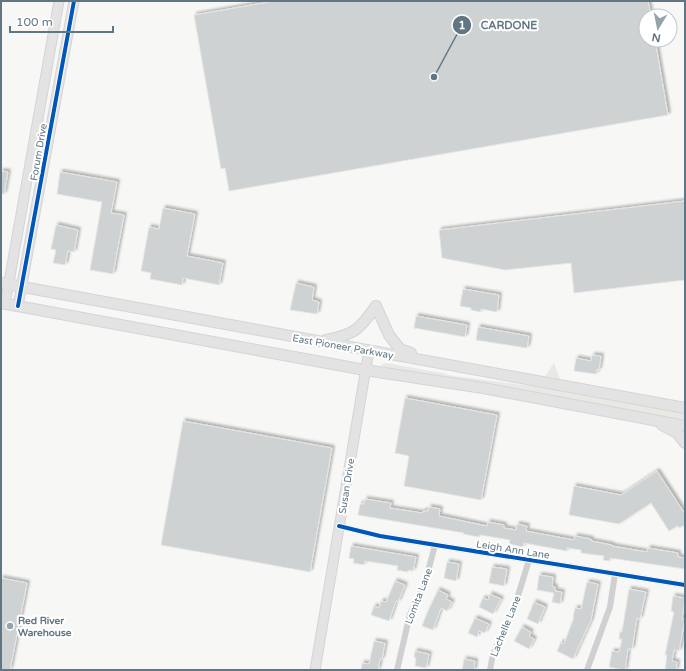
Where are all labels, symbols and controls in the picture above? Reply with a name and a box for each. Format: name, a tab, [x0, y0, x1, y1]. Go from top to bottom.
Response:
scale bar	[10, 8, 113, 34]
north arrow	[638, 8, 678, 48]
callout: CARDONE	[452, 13, 545, 36]
text: 100 m	[16, 15, 53, 29]
text: 1	[458, 18, 466, 32]
text: CARDONE	[481, 19, 537, 32]
text: N	[651, 30, 662, 45]
street label: Forum Drive	[28, 122, 50, 182]
street label: East Pioneer Parkway	[291, 332, 395, 362]
street label: Susan Drive	[337, 457, 357, 515]
street label: Leigh Ann Lane	[475, 538, 551, 562]
street label: Lomita Lane	[403, 567, 435, 626]
street label: Lachelle Lane	[488, 594, 524, 659]
place label: Red River Warehouse	[18, 615, 72, 639]
marker: Red River Warehouse	[5, 621, 15, 631]

